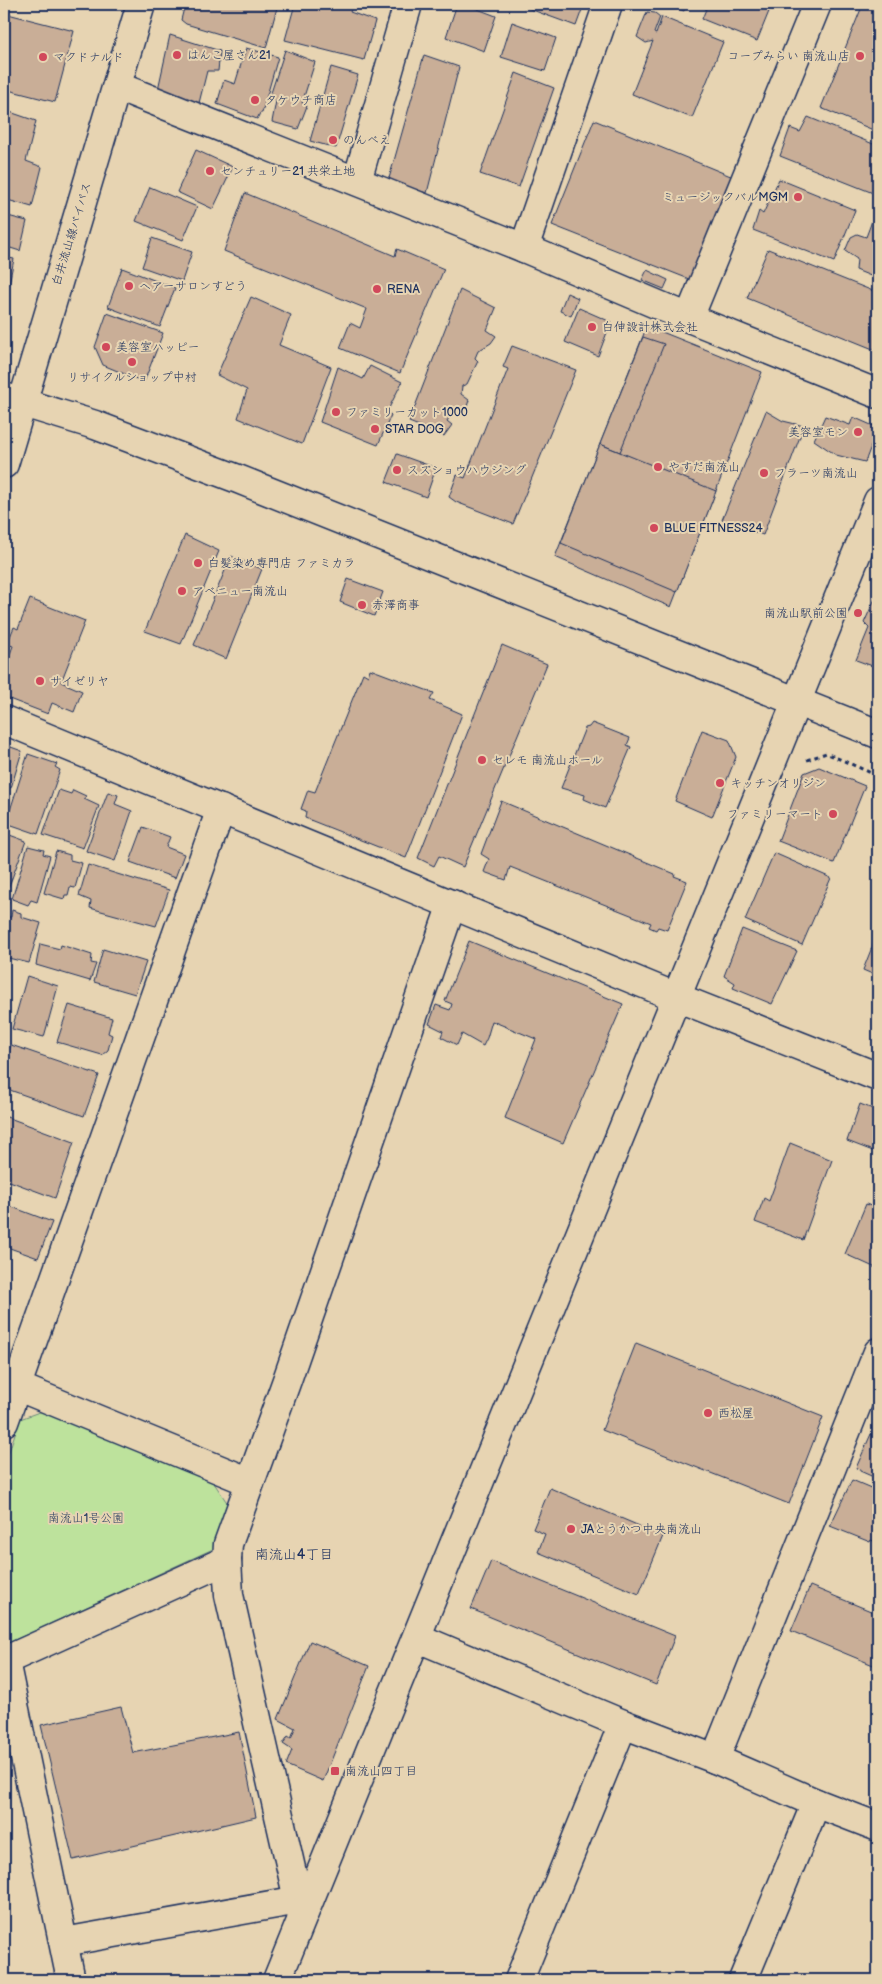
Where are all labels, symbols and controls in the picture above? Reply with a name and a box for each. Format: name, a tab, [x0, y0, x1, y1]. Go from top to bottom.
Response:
place label: はんこ屋さん21	[187, 48, 271, 63]
marker: はんこ屋さん21	[171, 49, 183, 61]
place label: コープみらい 南流山店	[727, 49, 850, 64]
place label: マクドナルド	[53, 50, 124, 65]
marker: コープみらい 南流山店	[854, 50, 866, 62]
marker: マクドナルド	[37, 51, 49, 63]
place label: タケウチ商店	[265, 93, 337, 108]
marker: タケウチ商店	[249, 94, 261, 106]
place label: のんべえ	[343, 133, 391, 148]
marker: のんべえ	[327, 134, 339, 146]
place label: センチュリー21 共栄土地	[220, 164, 355, 179]
marker: センチュリー21 共栄土地	[204, 165, 216, 177]
street label: 白井流山線バイパス	[49, 180, 95, 288]
place label: ミュージックバルMGM	[662, 190, 788, 205]
marker: ミュージックバルMGM	[792, 191, 804, 203]
place label: ヘアーサロンすどう	[139, 279, 247, 294]
marker: ヘアーサロンすどう	[123, 280, 135, 292]
place label: RENA	[387, 282, 420, 297]
marker: RENA	[371, 283, 383, 295]
place label: 白伸設計株式会社	[602, 320, 698, 335]
marker: 白伸設計株式会社	[586, 321, 598, 333]
place label: 美容室ハッピー	[116, 340, 199, 355]
marker: 美容室ハッピー	[100, 341, 112, 353]
marker: リサイクルショップ中村	[126, 356, 138, 368]
place label: リサイクルショップ中村	[67, 370, 197, 385]
place label: ファミリーカット1000	[346, 405, 468, 420]
marker: ファミリーカット1000	[330, 406, 342, 418]
place label: STAR DOG	[385, 422, 444, 437]
marker: STAR DOG	[369, 423, 381, 435]
place label: 美容室モン	[788, 425, 848, 440]
marker: 美容室モン	[852, 426, 864, 438]
place label: やすだ南流山	[668, 460, 740, 475]
marker: やすだ南流山	[652, 461, 664, 473]
place label: スズショウハウジング	[407, 463, 527, 478]
marker: スズショウハウジング	[391, 464, 403, 476]
place label: フラーツ南流山	[774, 466, 858, 481]
marker: フラーツ南流山	[758, 467, 770, 479]
place label: BLUE FITNESS24	[664, 521, 763, 536]
marker: BLUE FITNESS24	[648, 522, 660, 534]
place label: 白髪染め専門店 ファミカラ	[208, 556, 355, 571]
marker: 白髪染め専門店 ファミカラ	[192, 557, 204, 569]
place label: アベニュー南流山	[192, 584, 288, 599]
marker: アベニュー南流山	[176, 585, 188, 597]
place label: 赤澤商事	[372, 598, 420, 613]
marker: 赤澤商事	[356, 599, 368, 611]
place label: 南流山駅前公園	[764, 606, 848, 621]
marker: 南流山駅前公園	[852, 607, 864, 619]
place label: サイゼリヤ	[50, 674, 109, 689]
marker: サイゼリヤ	[34, 675, 46, 687]
place label: セレモ 南流山ホール	[492, 753, 603, 768]
marker: セレモ 南流山ホール	[476, 754, 488, 766]
place label: キッチンオリジン	[730, 776, 826, 791]
marker: キッチンオリジン	[714, 777, 726, 789]
place label: ファミリーマート	[727, 807, 823, 822]
marker: ファミリーマート	[827, 808, 839, 820]
place label: 西松屋	[718, 1406, 754, 1421]
marker: 西松屋	[702, 1407, 714, 1419]
park label: 南流山1号公園	[48, 1511, 124, 1526]
place label: JAとうかつ中央南流山	[581, 1522, 702, 1537]
marker: JAとうかつ中央南流山	[565, 1523, 577, 1535]
district label: 南流山4丁目	[255, 1546, 333, 1563]
place label: 南流山四丁目	[345, 1764, 417, 1779]
marker: 南流山四丁目	[329, 1765, 341, 1777]

